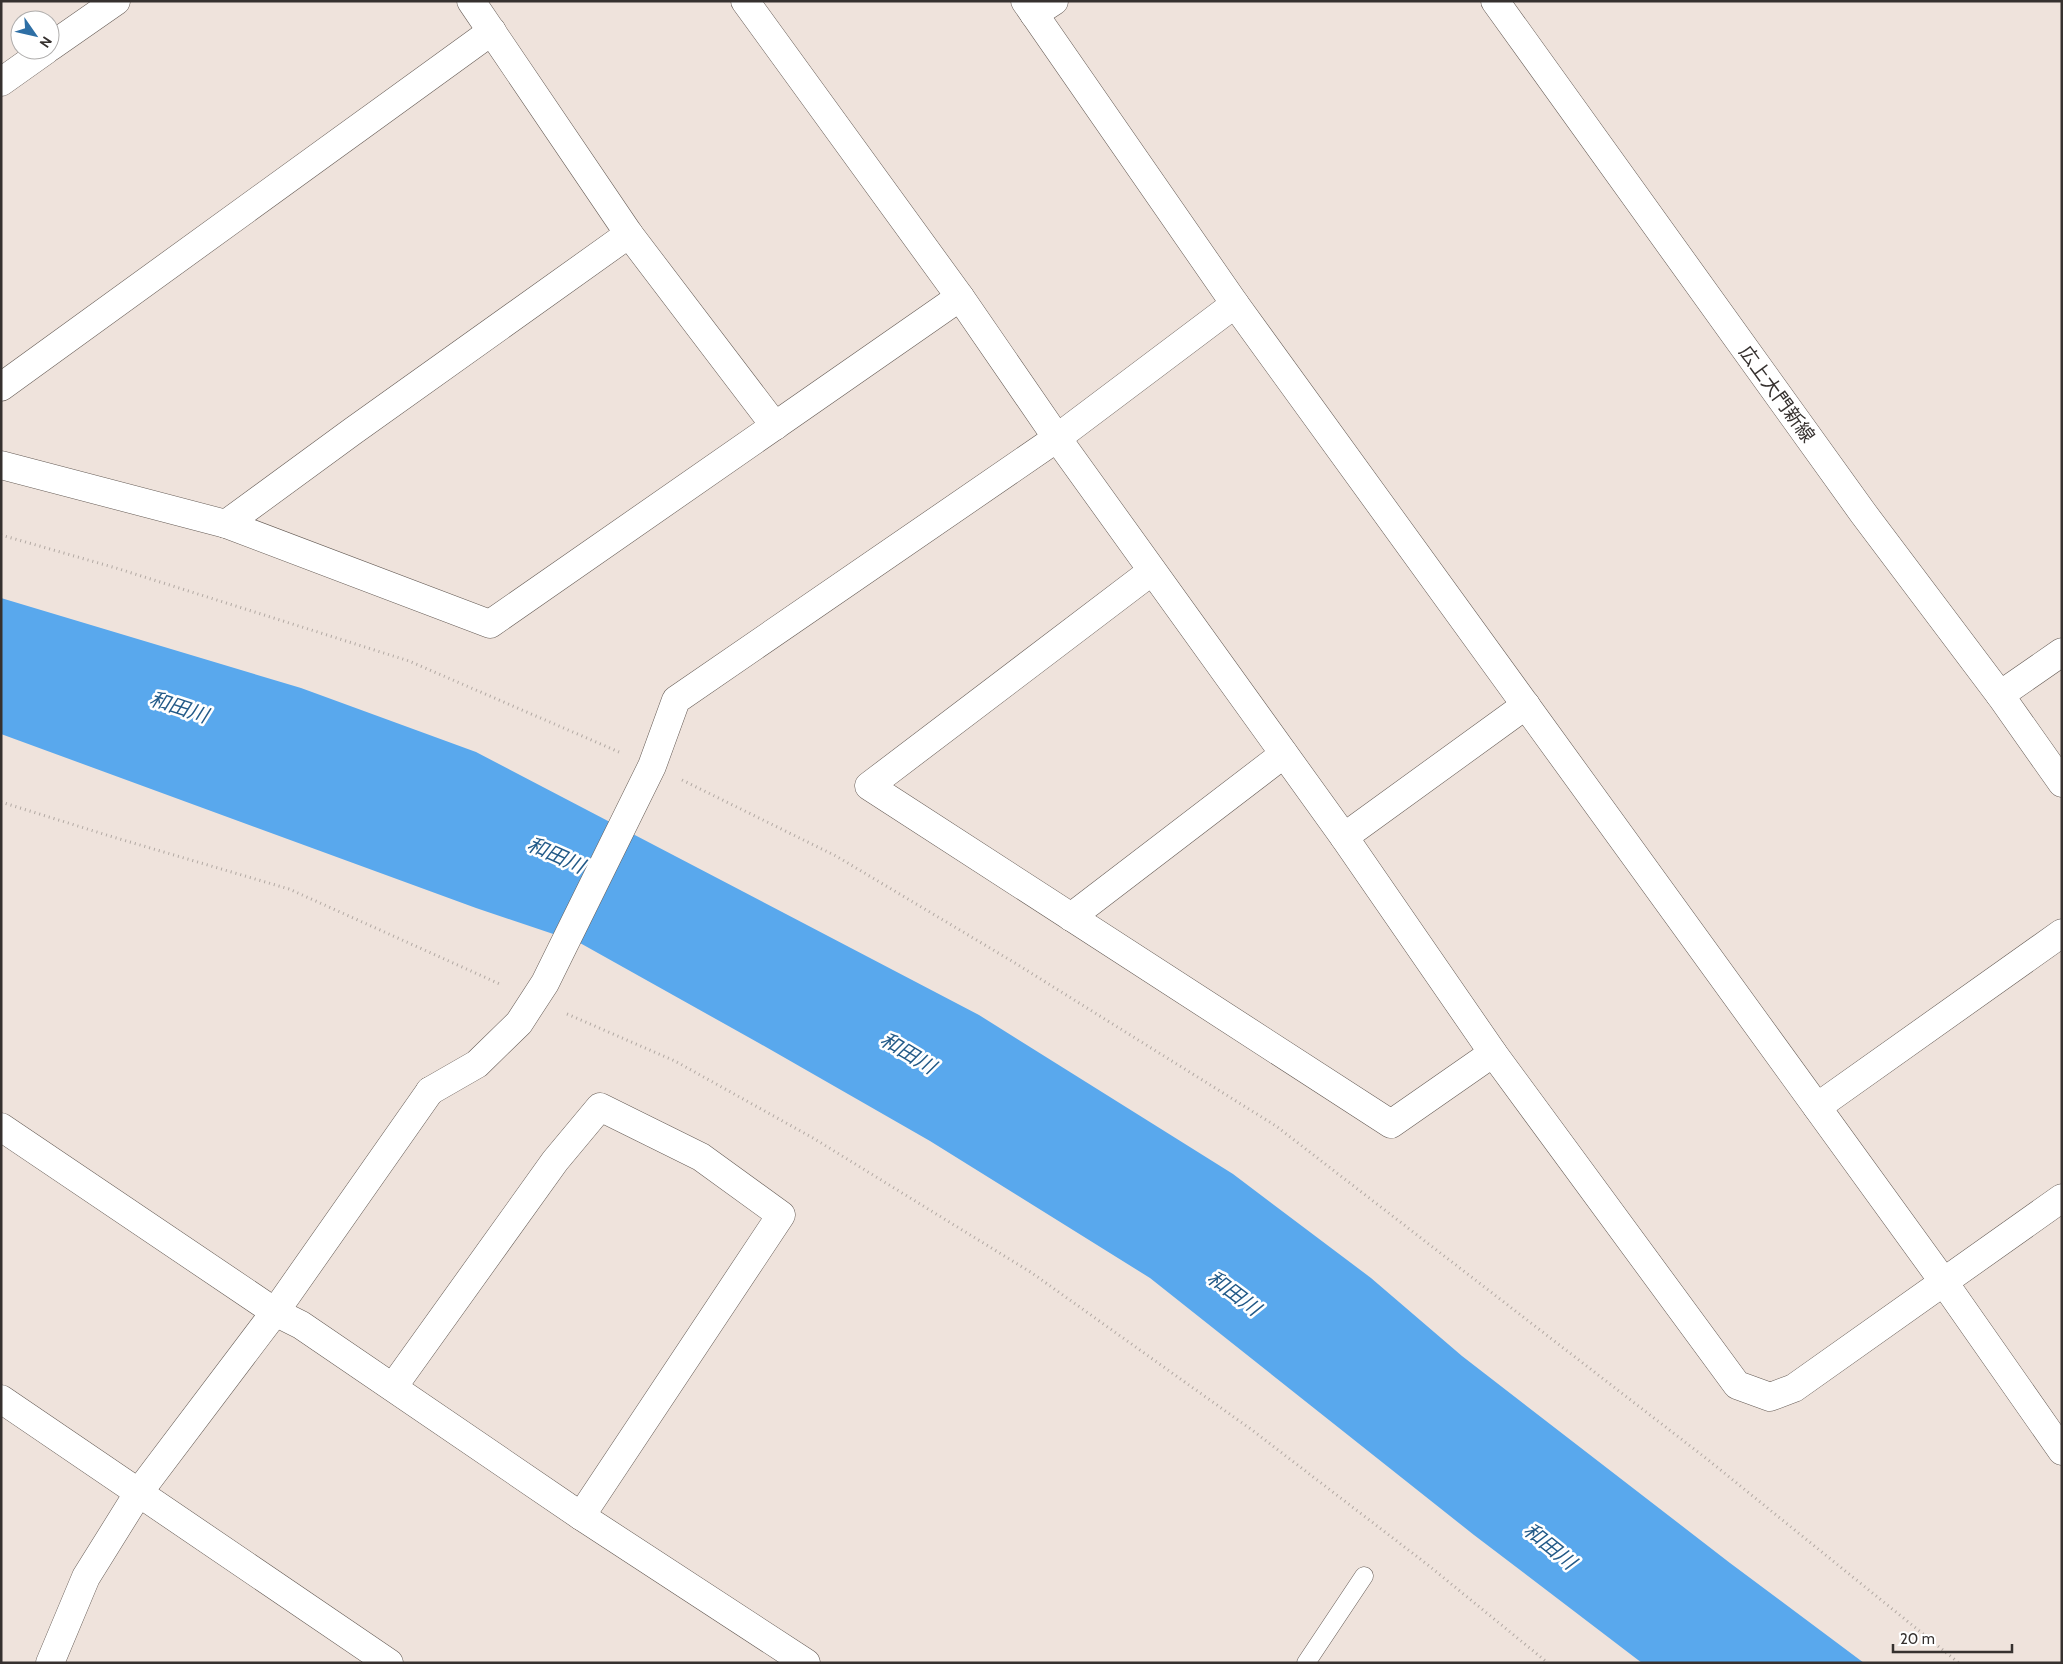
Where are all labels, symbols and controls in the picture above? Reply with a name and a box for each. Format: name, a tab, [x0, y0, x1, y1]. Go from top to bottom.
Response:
north arrow	[10, 10, 60, 60]
text: N	[36, 33, 56, 51]
street label: 広上大門新線	[1734, 341, 1820, 447]
water label: 和田川	[147, 686, 213, 728]
water label: 和田川	[524, 832, 590, 879]
water label: 和田川	[876, 1027, 942, 1080]
water label: 和田川	[1203, 1265, 1267, 1322]
water label: 和田川	[1519, 1518, 1582, 1575]
scale bar	[1893, 1622, 2012, 1654]
text: 20 m	[1900, 1630, 1935, 1648]

